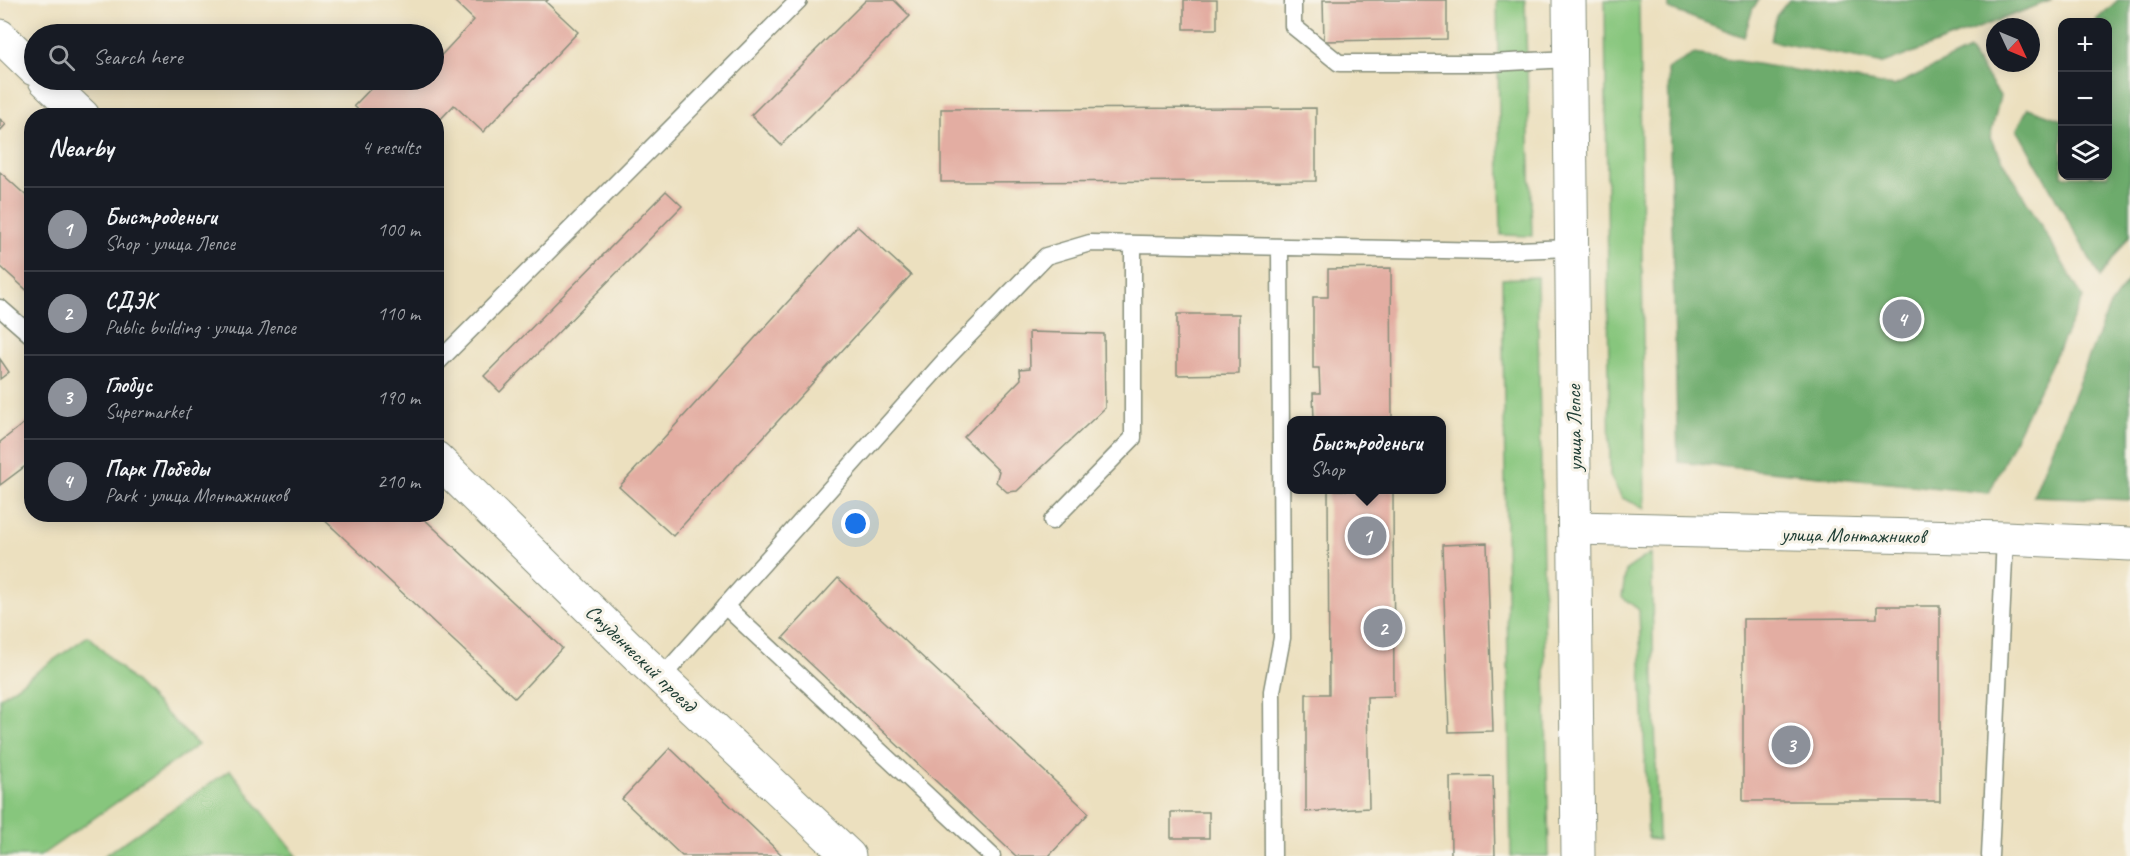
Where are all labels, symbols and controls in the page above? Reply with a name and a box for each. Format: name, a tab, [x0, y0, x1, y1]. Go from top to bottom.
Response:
north arrow	[1986, 18, 2040, 72]
map controls	[2058, 18, 2112, 180]
button: +	[2058, 18, 2112, 72]
search box	[24, 24, 444, 90]
icon: search	[45, 41, 78, 74]
text: Search here	[93, 43, 183, 71]
button: −	[2058, 72, 2112, 126]
button: layers	[2058, 126, 2112, 180]
text: Nearby	[48, 131, 113, 164]
text: 4 results	[361, 135, 420, 160]
text: Быстроденьги	[105, 203, 217, 231]
text: 1	[63, 217, 72, 242]
text: 100 m	[377, 217, 420, 242]
text: Shop · улица Лепсе	[105, 231, 235, 256]
text: СДЭК	[105, 287, 155, 315]
pin: 4	[1882, 296, 1922, 342]
text: 2	[63, 301, 72, 326]
text: 110 m	[377, 301, 420, 326]
text: Public building · улица Лепсе	[105, 315, 296, 340]
text: Глобус	[105, 371, 152, 399]
street label: улица Лепсе	[1560, 383, 1588, 474]
text: 3	[63, 385, 72, 410]
text: 190 m	[377, 385, 420, 410]
text: Supermarket	[105, 399, 190, 424]
popup	[1287, 416, 1446, 494]
text: Быстроденьги	[1310, 429, 1423, 457]
text: Парк Победы	[105, 455, 209, 483]
text: Shop	[1310, 457, 1345, 482]
text: 4	[63, 469, 72, 494]
text: 210 m	[377, 469, 420, 494]
text: Park · улица Монтажников	[105, 483, 287, 508]
your location	[841, 509, 870, 538]
pin: 1	[1348, 514, 1386, 558]
street label: улица Монтажников	[1779, 521, 1929, 549]
street label: Студенческий проезд	[580, 599, 704, 719]
pin: 2	[1364, 606, 1402, 650]
pin: 3	[1772, 722, 1810, 768]

